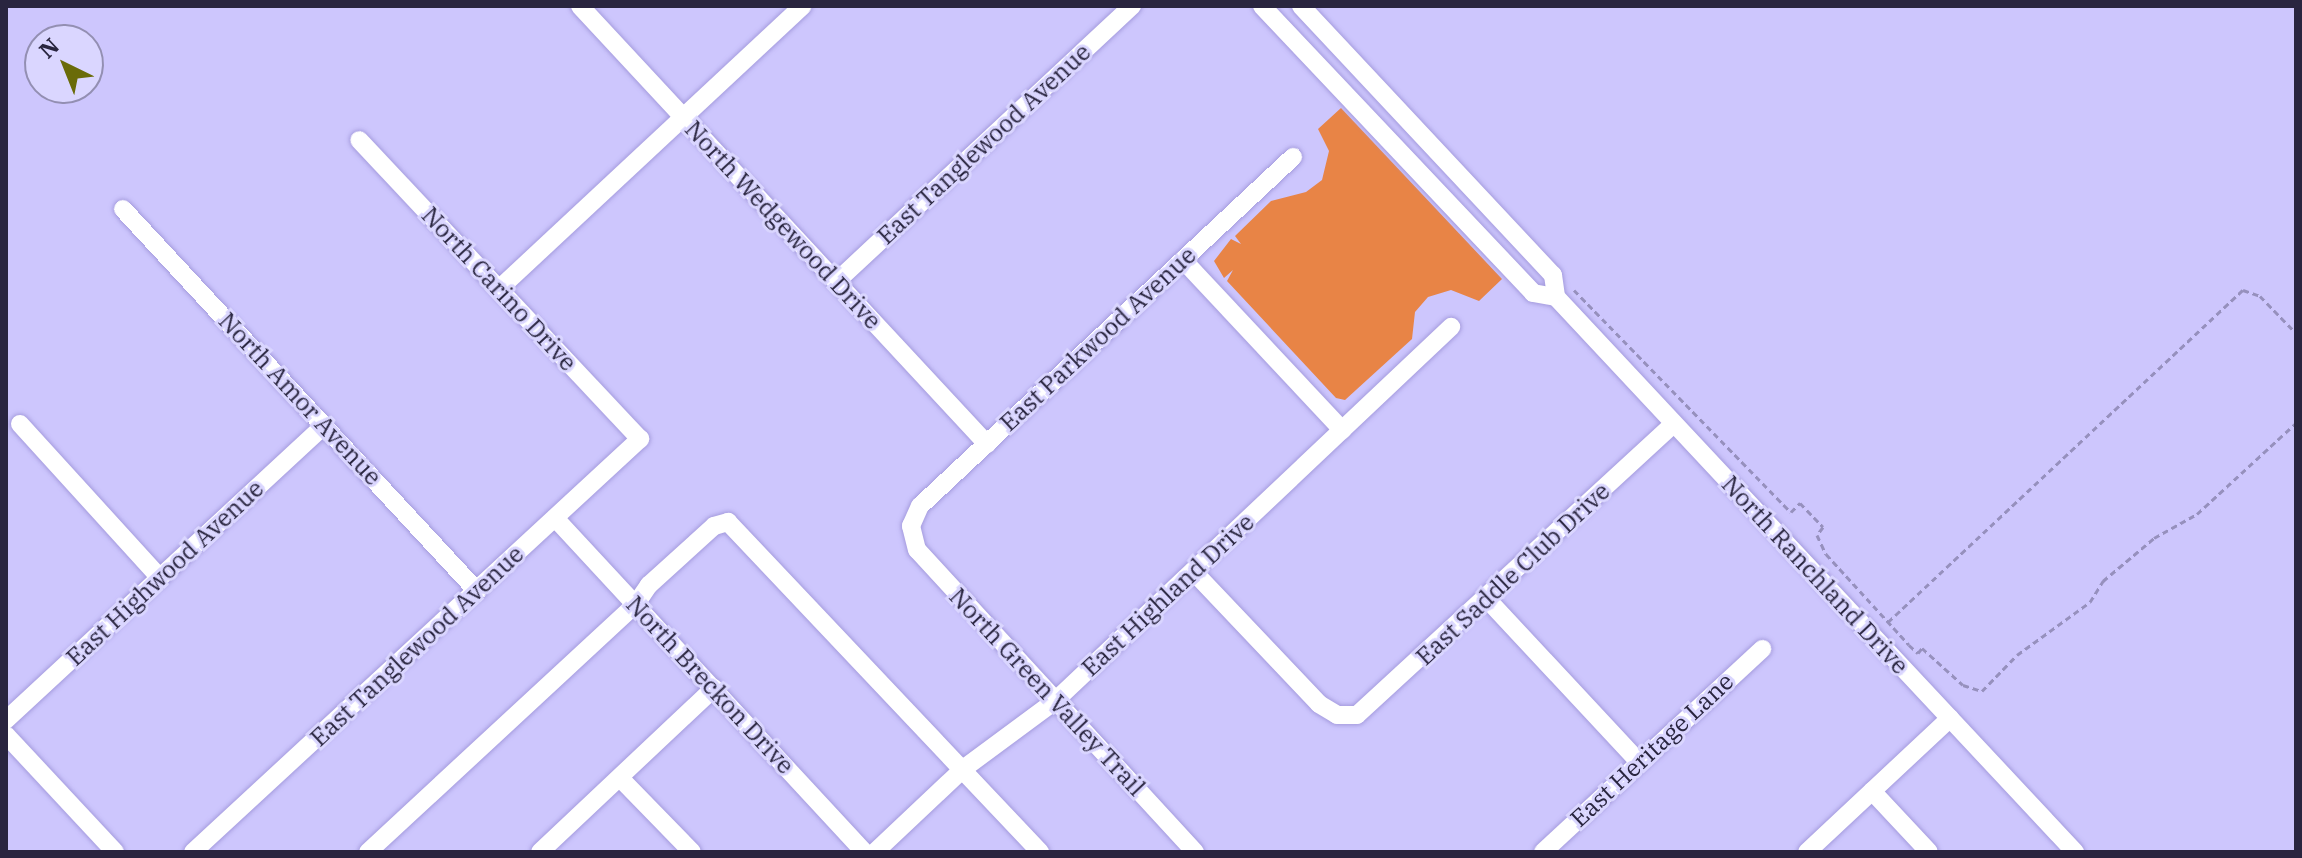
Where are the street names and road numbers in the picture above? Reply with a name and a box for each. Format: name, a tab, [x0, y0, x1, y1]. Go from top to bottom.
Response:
street label: East Tanglewood Avenue	[871, 38, 1097, 250]
street label: North Wedgewood Drive	[679, 115, 887, 335]
street label: North Carino Drive	[416, 201, 582, 377]
street label: East Parkwood Avenue	[994, 241, 1202, 437]
street label: North Amor Avenue	[213, 307, 387, 491]
street label: North Ranchland Drive	[1716, 470, 1914, 680]
street label: East Highwood Avenue	[61, 474, 269, 672]
street label: East Saddle Club Drive	[1410, 477, 1616, 671]
street label: East Highland Drive	[1076, 508, 1260, 682]
street label: East Tanglewood Avenue	[304, 540, 530, 752]
street label: North Green Valley Trail	[943, 582, 1151, 802]
street label: North Breckon Drive	[620, 590, 800, 780]
street label: East Heritage Lane	[1565, 667, 1739, 833]

